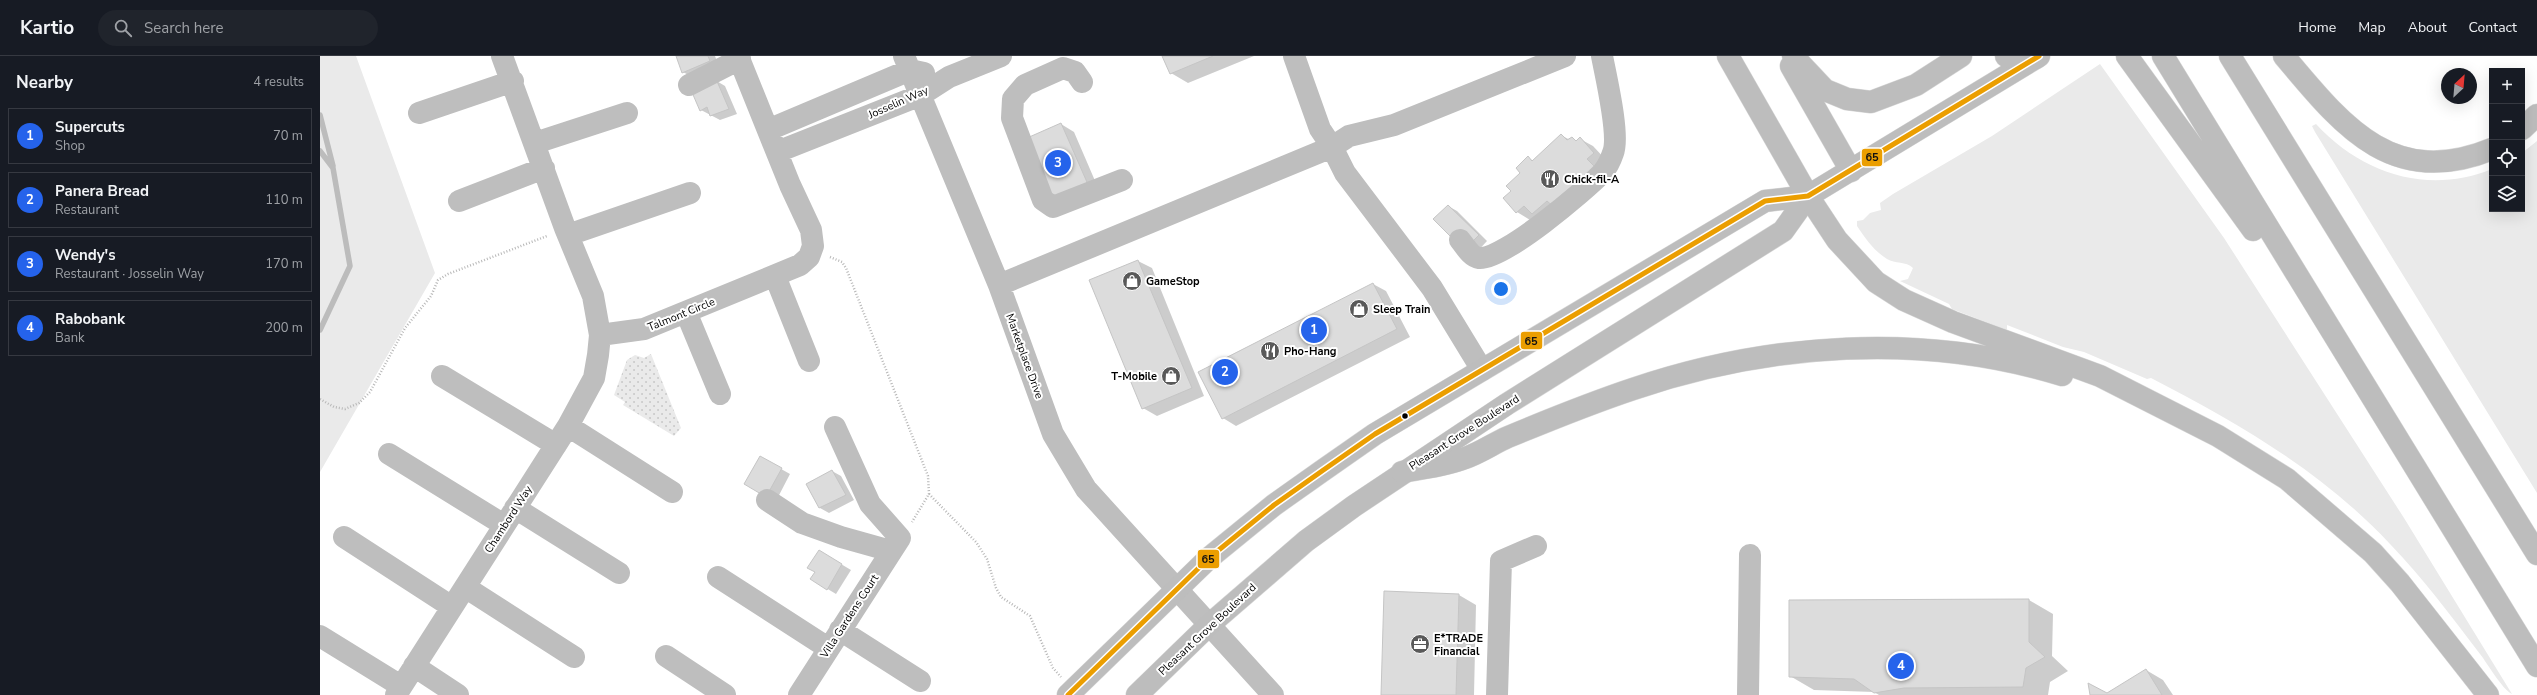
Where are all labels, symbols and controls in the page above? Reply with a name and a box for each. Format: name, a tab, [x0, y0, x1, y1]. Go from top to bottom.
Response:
search box	[98, 10, 378, 46]
text: Kartio	[20, 15, 74, 41]
icon: search	[112, 17, 134, 39]
text: Search here	[144, 18, 224, 38]
text: Home	[2298, 18, 2336, 37]
text: Map	[2358, 18, 2386, 37]
text: About	[2408, 18, 2447, 37]
text: Contact	[2469, 18, 2517, 37]
north arrow	[2441, 68, 2477, 104]
map controls	[2489, 68, 2525, 212]
button: +	[2489, 68, 2525, 104]
text: Nearby	[16, 71, 73, 94]
text: 4 results	[253, 73, 304, 91]
street label: Josselin Way	[865, 82, 931, 123]
button: −	[2489, 104, 2525, 140]
text: Supercuts	[55, 117, 125, 137]
text: 1	[26, 127, 34, 145]
text: 70 m	[273, 127, 303, 145]
text: Shop	[55, 137, 85, 155]
button: locate	[2489, 140, 2525, 176]
pin: 3	[1045, 148, 1071, 178]
line badge: 65	[1861, 148, 1883, 167]
text: 65	[1865, 150, 1879, 165]
restaurant icon: Chick-fil-A	[1539, 168, 1561, 190]
place label: Chick-fil-A	[1564, 172, 1620, 187]
button: layers	[2489, 176, 2525, 212]
text: Panera Bread	[55, 181, 149, 201]
text: 2	[26, 191, 34, 209]
text: 110 m	[265, 191, 303, 209]
text: Restaurant	[55, 201, 119, 219]
text: Wendy's	[55, 245, 116, 265]
text: 3	[26, 255, 34, 273]
text: 170 m	[265, 255, 303, 273]
text: Restaurant · Josselin Way	[55, 265, 204, 283]
shop icon: GameStop	[1121, 270, 1143, 292]
place label: GameStop	[1146, 274, 1200, 289]
your location	[1491, 279, 1511, 299]
street label: Talmont Circle	[645, 294, 717, 335]
shop icon: Sleep Train	[1348, 298, 1370, 320]
place label: Sleep Train	[1373, 302, 1430, 317]
text: Rabobank	[55, 309, 125, 329]
street label: Marketplace Drive	[1002, 312, 1047, 401]
pin: 1	[1301, 315, 1327, 345]
text: 4	[26, 319, 34, 337]
text: 200 m	[265, 319, 303, 337]
text: Bank	[55, 329, 85, 347]
line badge: 65	[1520, 331, 1543, 350]
text: 65	[1524, 334, 1538, 349]
restaurant icon: Pho-Hang	[1259, 340, 1281, 362]
place label: Pho-Hang	[1284, 344, 1336, 359]
pin: 2	[1212, 357, 1238, 387]
shop icon: T-Mobile	[1160, 365, 1182, 387]
place label: T-Mobile	[1111, 369, 1157, 384]
street label: Pleasant Grove Boulevard	[1406, 391, 1522, 474]
unlabelled marker	[1400, 411, 1410, 421]
street label: Chambord Way	[481, 482, 536, 556]
line badge: 65	[1197, 549, 1220, 569]
text: 65	[1201, 552, 1215, 567]
street label: Villa Gardens Court	[816, 571, 882, 662]
street label: Pleasant Grove Boulevard	[1155, 580, 1259, 679]
place label: E*TRADE Financial	[1434, 631, 1483, 659]
office icon: E*TRADE Financial	[1409, 633, 1431, 655]
pin: 4	[1888, 651, 1914, 681]

